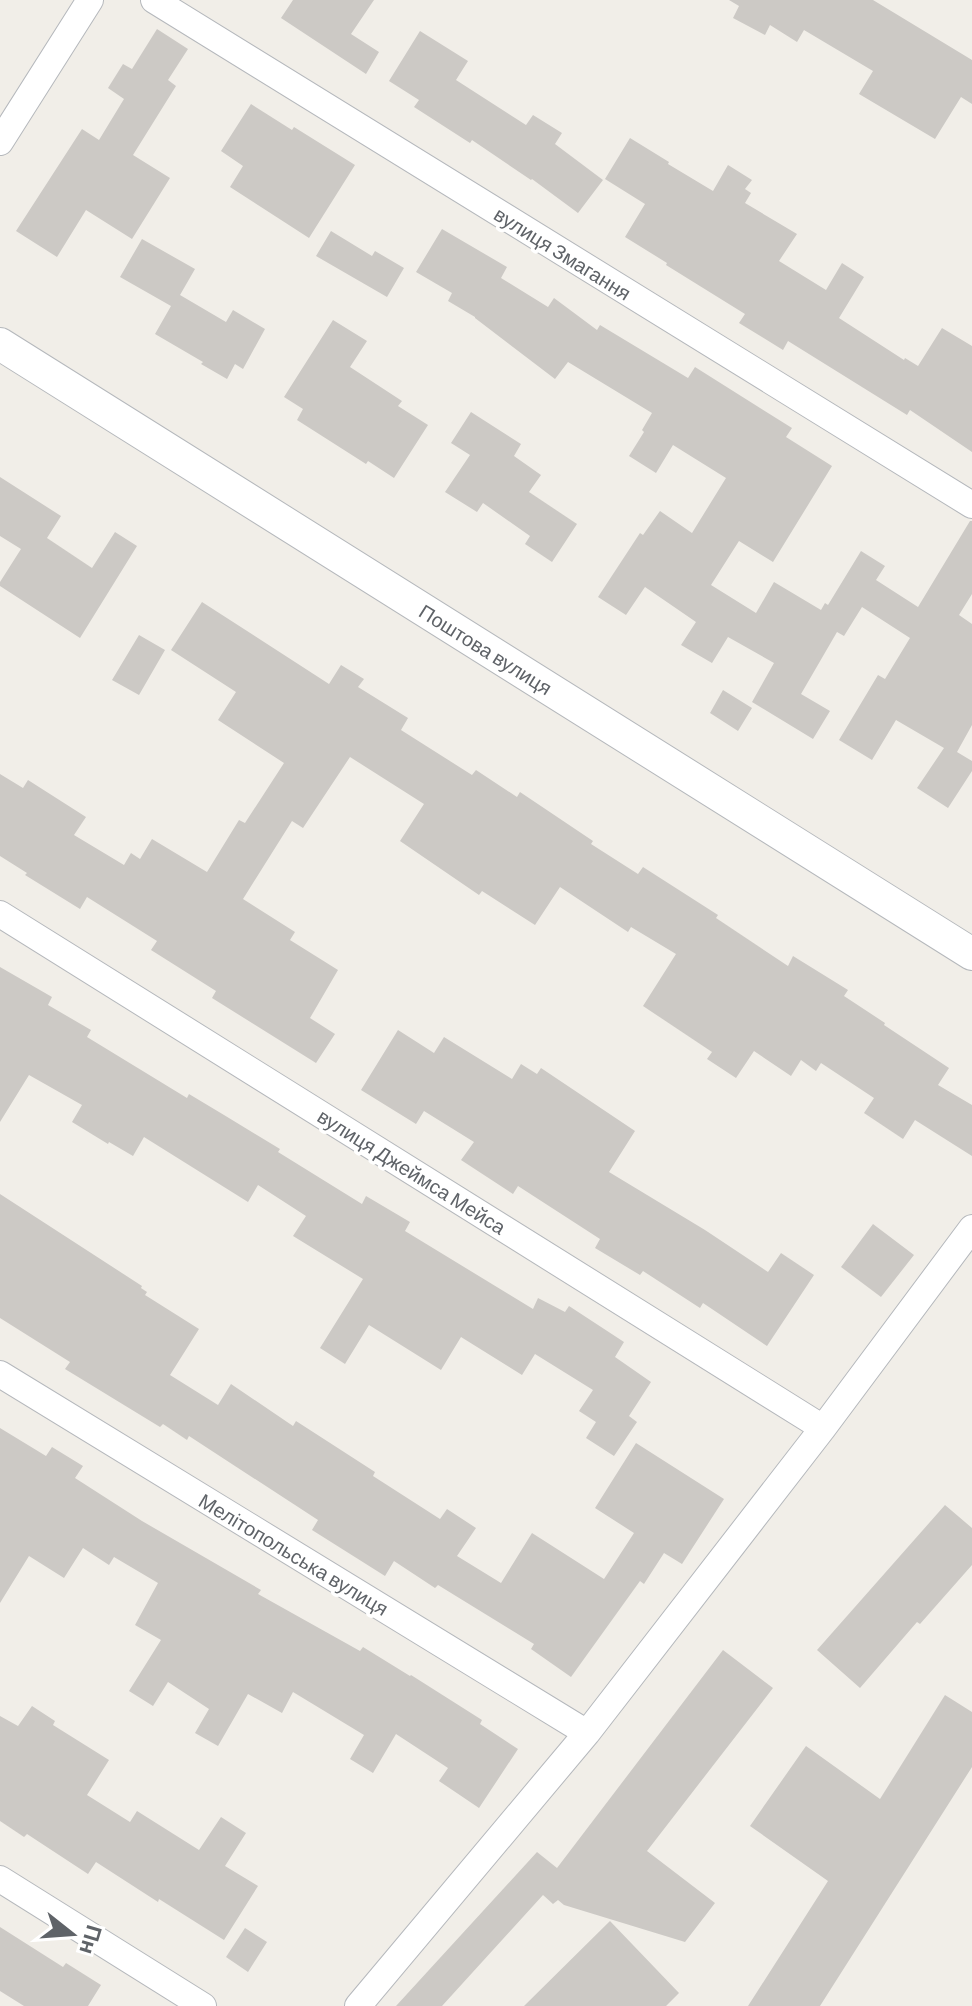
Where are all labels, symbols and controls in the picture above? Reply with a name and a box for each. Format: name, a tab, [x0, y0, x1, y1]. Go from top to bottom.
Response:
street label: вулиця Змагання	[490, 201, 636, 305]
street label: Поштова вулиця	[415, 599, 557, 699]
street label: вулиця Джеймса Мейса	[314, 1103, 511, 1239]
street label: Мелітопольська вулиця	[195, 1488, 393, 1620]
north arrow	[32, 1894, 112, 1974]
text: Пн	[75, 1922, 109, 1958]

